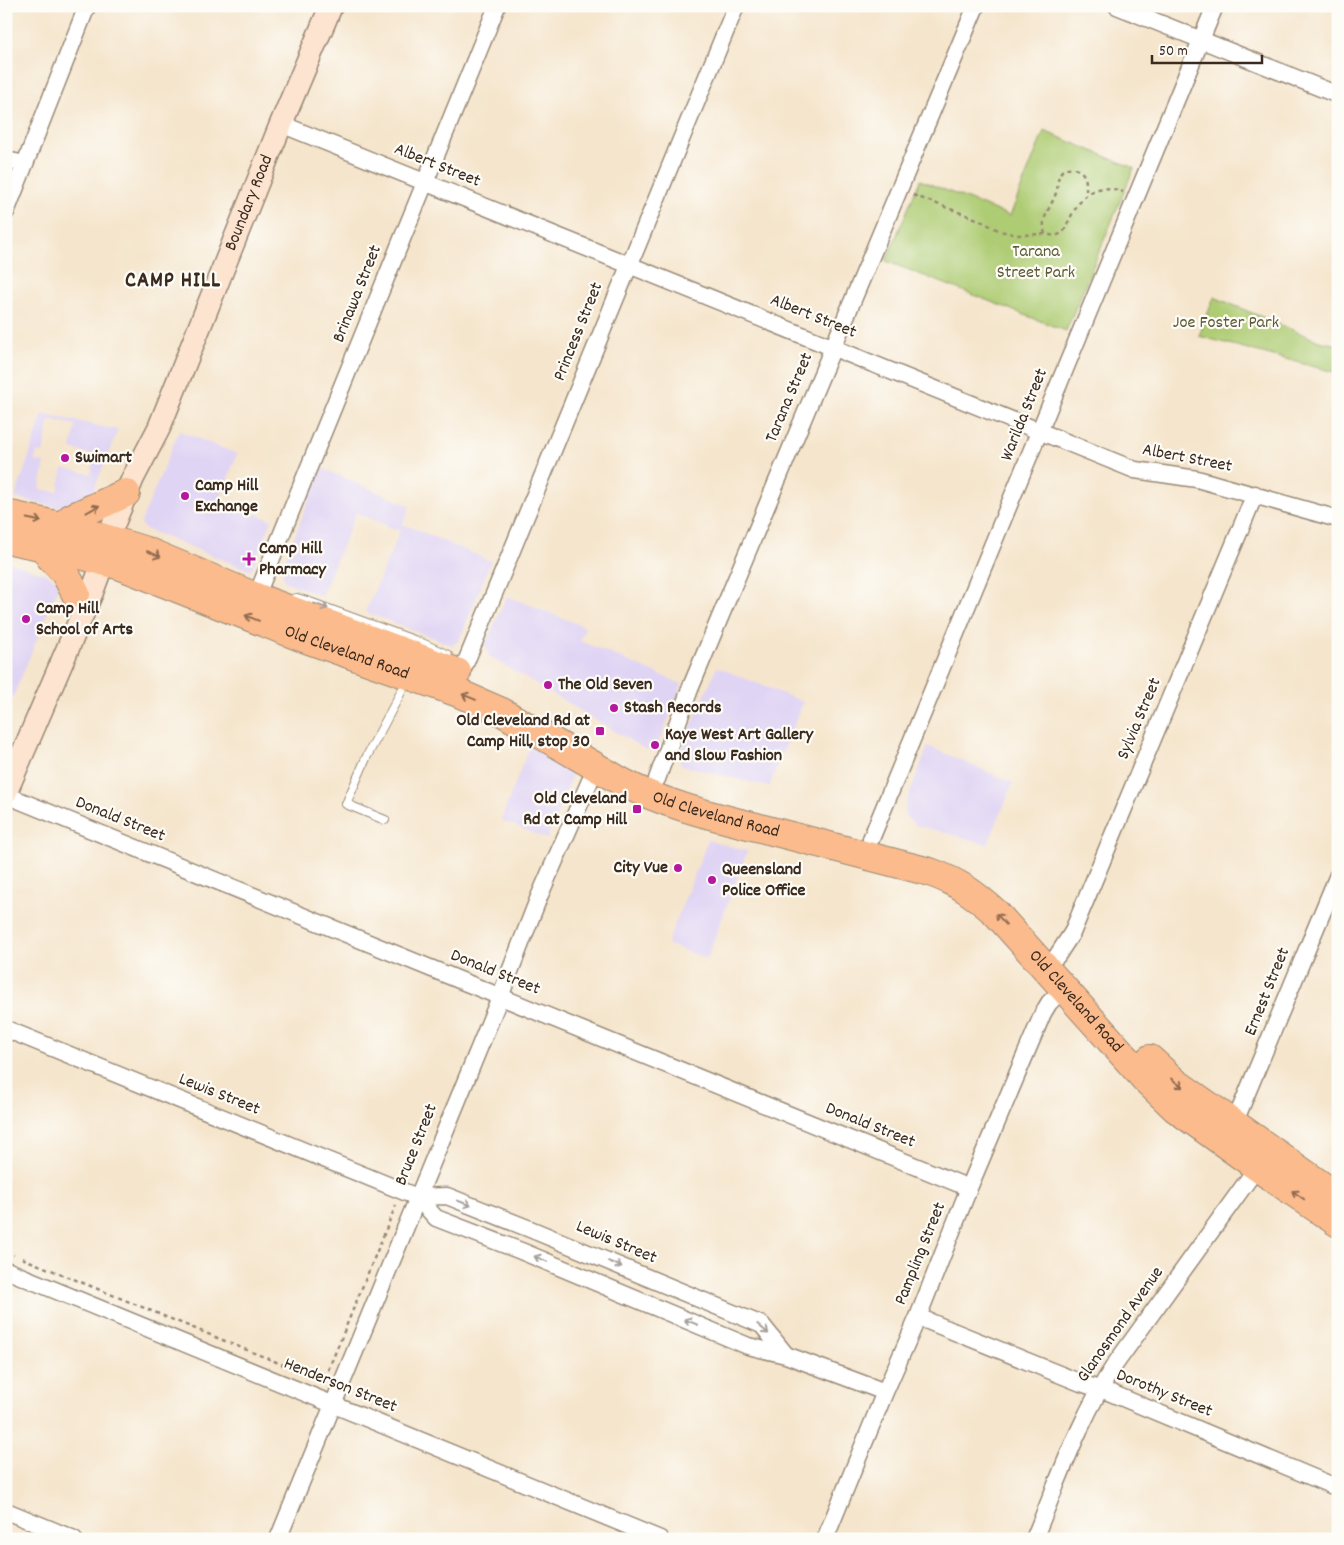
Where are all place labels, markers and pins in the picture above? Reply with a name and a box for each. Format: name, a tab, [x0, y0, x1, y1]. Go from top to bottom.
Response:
place label: Swimart	[75, 446, 132, 471]
marker: Swimart	[59, 452, 71, 464]
place label: Camp Hill Exchange	[195, 474, 259, 520]
marker: Camp Hill Exchange	[179, 490, 191, 502]
place label: Camp Hill Pharmacy	[259, 537, 327, 583]
marker: Camp Hill Pharmacy	[243, 553, 255, 565]
place label: Camp Hill School of Arts	[36, 597, 133, 643]
marker: Camp Hill School of Arts	[20, 613, 32, 625]
place label: The Old Seven	[558, 673, 652, 698]
marker: The Old Seven	[542, 679, 554, 691]
place label: Stash Records	[624, 696, 722, 721]
marker: Stash Records	[608, 702, 620, 714]
place label: Old Cleveland Rd at Camp Hill, stop 30	[456, 709, 590, 755]
place label: Kaye West Art Gallery and Slow Fashion	[665, 723, 814, 769]
marker: Old Cleveland Rd at Camp Hill, stop 30	[594, 725, 606, 737]
marker: Kaye West Art Gallery and Slow Fashion	[649, 739, 661, 751]
place label: Old Cleveland Rd at Camp Hill	[523, 787, 628, 833]
marker: Old Cleveland Rd at Camp Hill	[631, 803, 643, 815]
place label: City Vue	[613, 856, 668, 881]
place label: Queensland Police Office	[722, 858, 806, 904]
marker: City Vue	[672, 862, 684, 874]
marker: Queensland Police Office	[706, 874, 718, 886]

